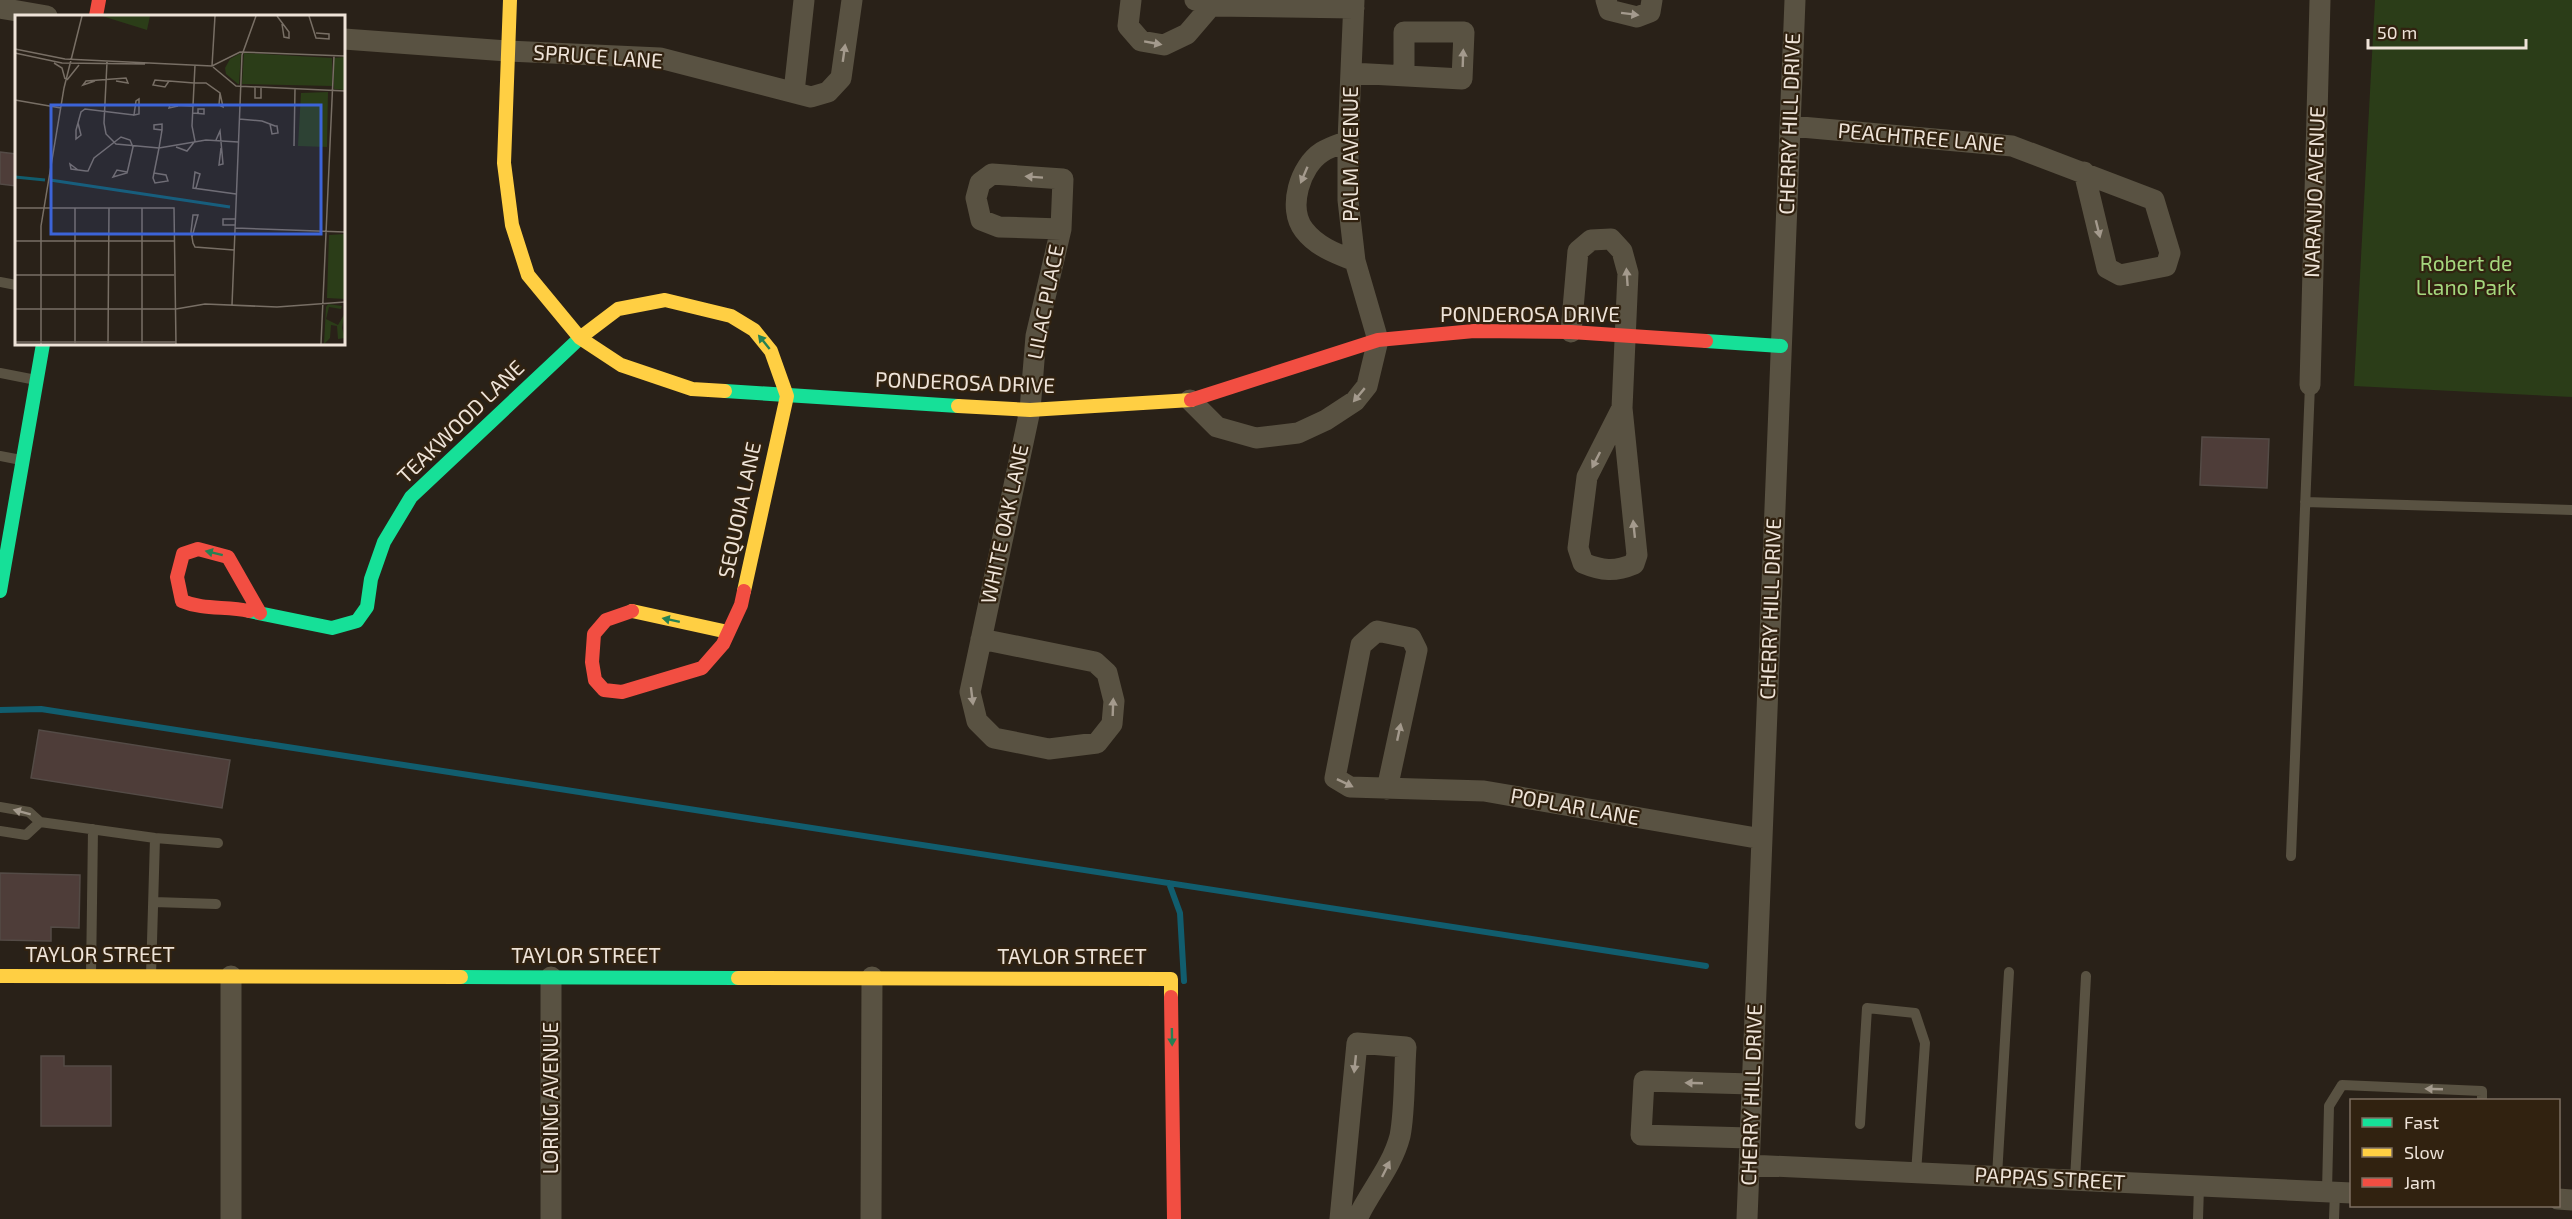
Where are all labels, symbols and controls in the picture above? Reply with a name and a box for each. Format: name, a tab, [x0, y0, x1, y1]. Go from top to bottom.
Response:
one-way arrow	[1621, 9, 1640, 19]
scale bar	[2368, 12, 2526, 50]
inset map	[15, 15, 345, 345]
text: 50 m	[2377, 21, 2417, 43]
street label: CHERRY HILL DRIVE	[1773, 33, 1804, 215]
street label: SPRUCE LANE	[532, 39, 664, 73]
one-way arrow	[1144, 39, 1163, 48]
one-way arrow	[840, 43, 849, 62]
one-way arrow	[1458, 48, 1467, 67]
street label: PALM AVENUE	[1337, 86, 1362, 222]
street label: NARANJO AVENUE	[2298, 106, 2329, 278]
street label: PEACHTREE LANE	[1837, 117, 2005, 156]
one-way arrow	[1299, 167, 1309, 185]
one-way arrow	[1024, 172, 1043, 181]
one-way arrow	[2093, 220, 2103, 238]
street label: LILAC PLACE	[1021, 242, 1068, 361]
park label: Robert de Llano Park	[2416, 250, 2516, 299]
one-way arrow	[1622, 268, 1632, 287]
street label: PONDEROSA DRIVE	[1440, 301, 1620, 326]
one-way arrow	[759, 335, 771, 350]
street label: TEAKWOOD LANE	[391, 354, 529, 488]
street label: PONDEROSA DRIVE	[875, 366, 1055, 397]
one-way arrow	[1353, 387, 1366, 403]
street label: SEQUOIA LANE	[712, 439, 766, 580]
street label: WHITE OAK LANE	[974, 442, 1033, 606]
one-way arrow	[1591, 451, 1601, 469]
street label: CHERRY HILL DRIVE	[1754, 518, 1785, 700]
one-way arrow	[1629, 520, 1639, 539]
one-way arrow	[204, 548, 223, 558]
one-way arrow	[661, 615, 680, 624]
one-way arrow	[967, 687, 977, 706]
one-way arrow	[1108, 697, 1118, 716]
one-way arrow	[1395, 722, 1405, 741]
one-way arrow	[1336, 777, 1354, 787]
street label: POPLAR LANE	[1509, 782, 1642, 829]
one-way arrow	[12, 806, 31, 816]
street label: TAYLOR STREET	[25, 941, 175, 966]
street label: TAYLOR STREET	[511, 942, 661, 967]
street label: TAYLOR STREET	[997, 943, 1147, 968]
street label: CHERRY HILL DRIVE	[1735, 1004, 1766, 1186]
street label: LORING AVENUE	[537, 1022, 562, 1174]
one-way arrow	[1167, 1028, 1177, 1047]
one-way arrow	[1350, 1055, 1360, 1074]
one-way arrow	[1684, 1078, 1703, 1087]
one-way arrow	[2424, 1084, 2443, 1093]
legend	[2350, 1099, 2560, 1207]
text: Fast	[2404, 1111, 2439, 1133]
text: Slow	[2404, 1141, 2445, 1163]
one-way arrow	[1381, 1160, 1390, 1177]
street label: PAPPAS STREET	[1974, 1161, 2126, 1194]
text: Jam	[2404, 1171, 2436, 1193]

